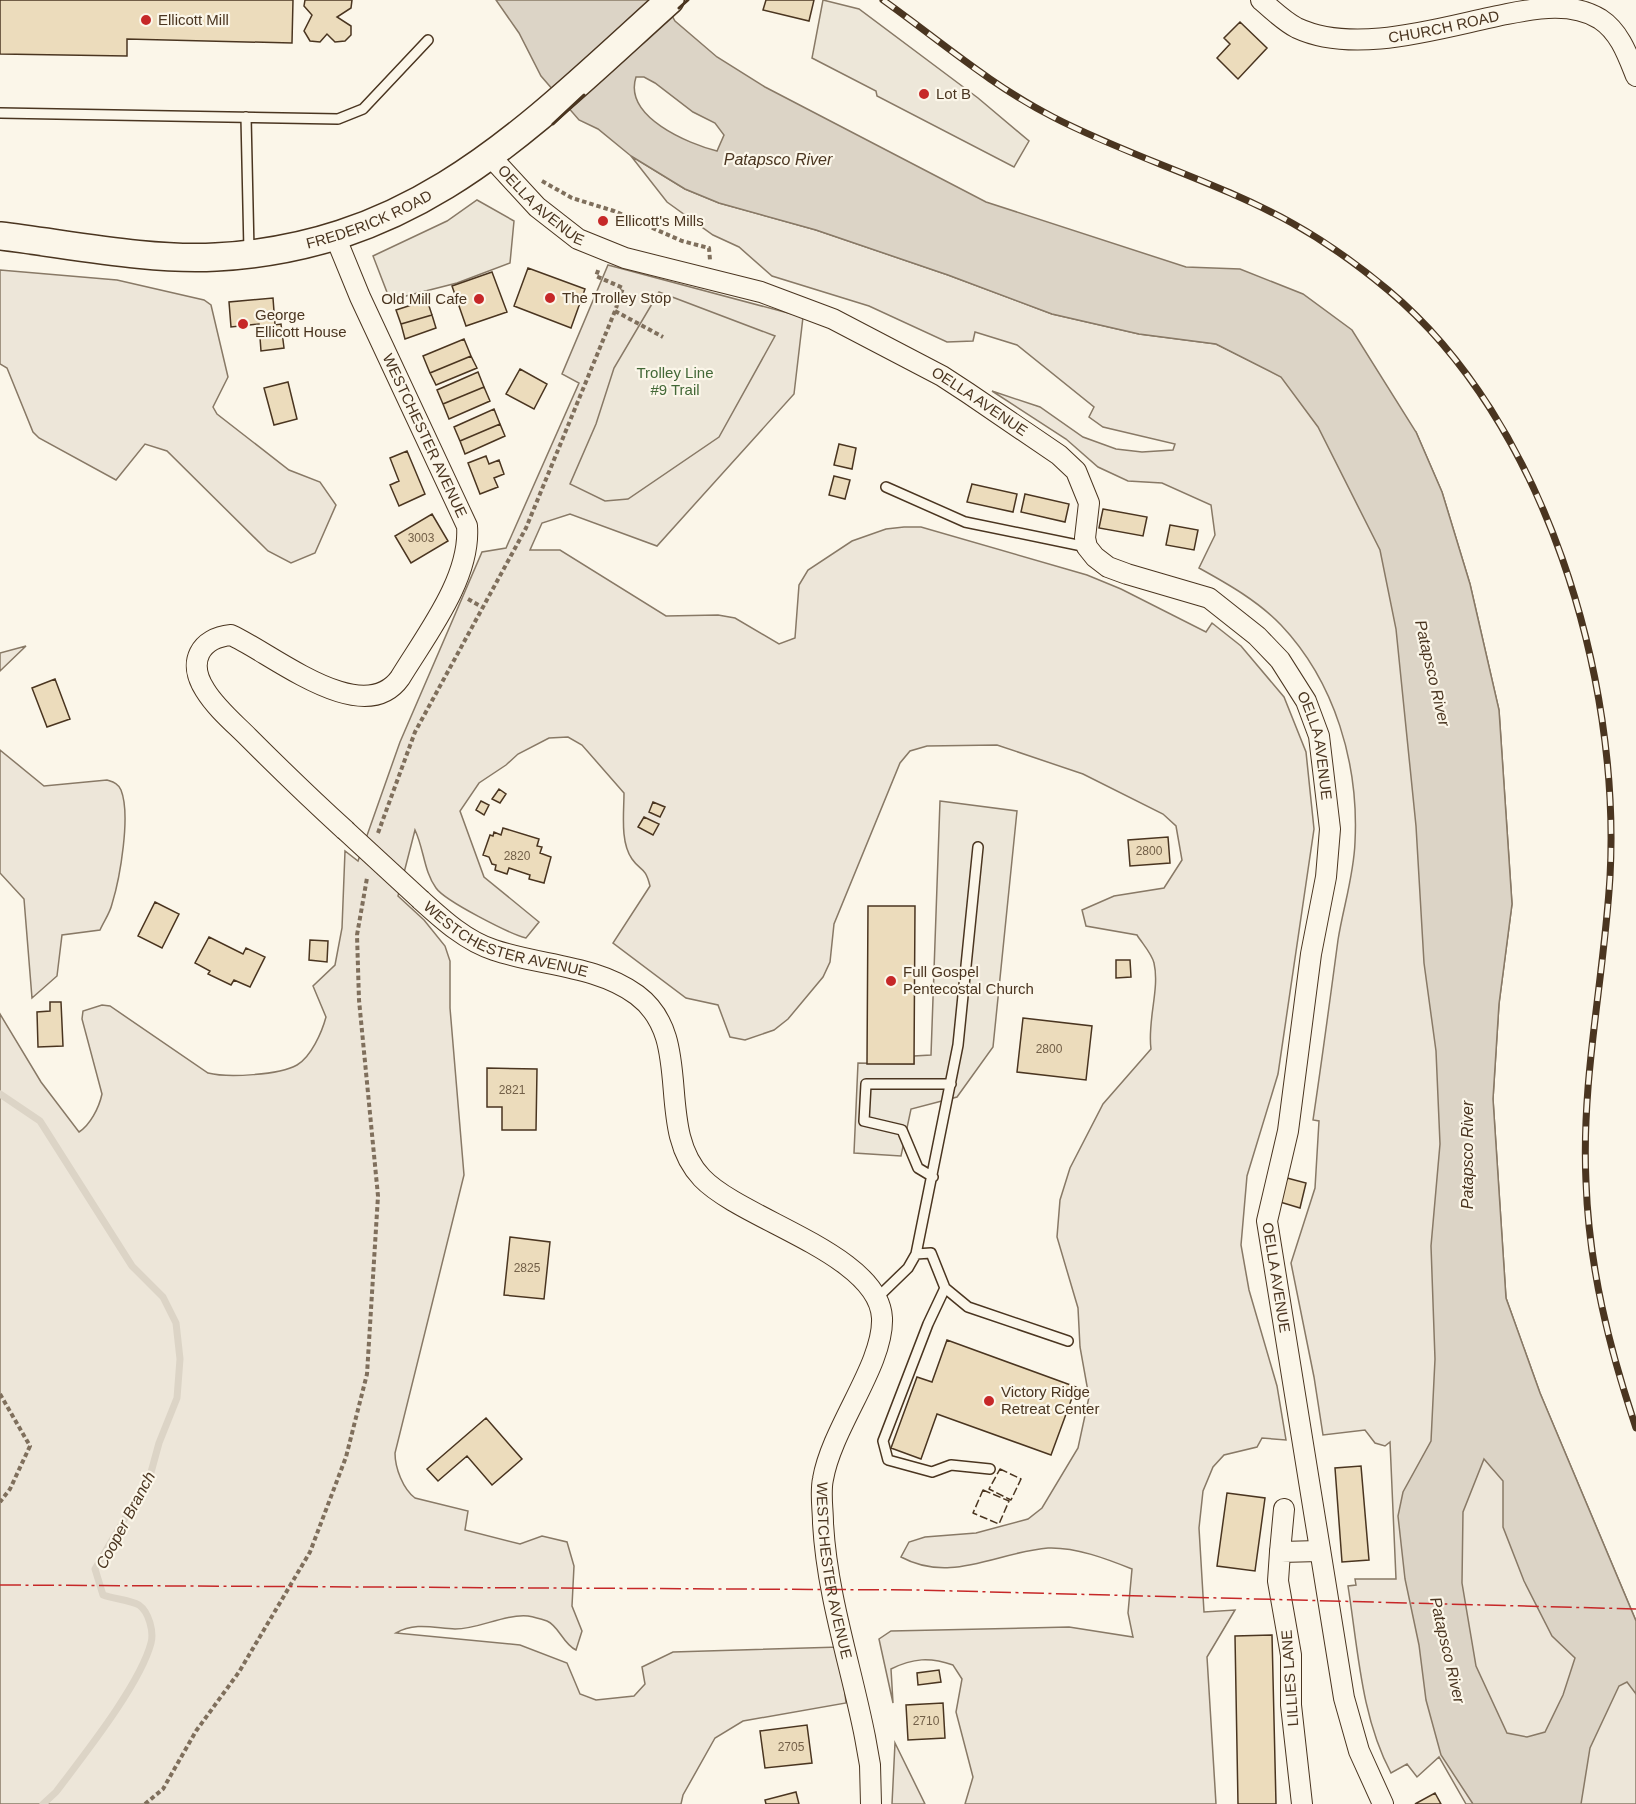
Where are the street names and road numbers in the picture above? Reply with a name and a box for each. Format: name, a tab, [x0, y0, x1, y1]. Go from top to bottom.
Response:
street label: CHURCH ROAD	[1387, 7, 1501, 46]
street label: OELLA AVENUE	[495, 161, 587, 249]
street label: FREDERICK ROAD	[304, 186, 435, 252]
street label: WESTCHESTER AVENUE	[380, 351, 471, 520]
street label: OELLA AVENUE	[929, 363, 1031, 439]
street label: OELLA AVENUE	[1294, 688, 1335, 801]
street label: WESTCHESTER AVENUE	[420, 898, 590, 980]
street label: OELLA AVENUE	[1259, 1221, 1294, 1334]
street label: WESTCHESTER AVENUE	[813, 1481, 856, 1661]
street label: LILLIES LANE	[1278, 1629, 1301, 1727]

